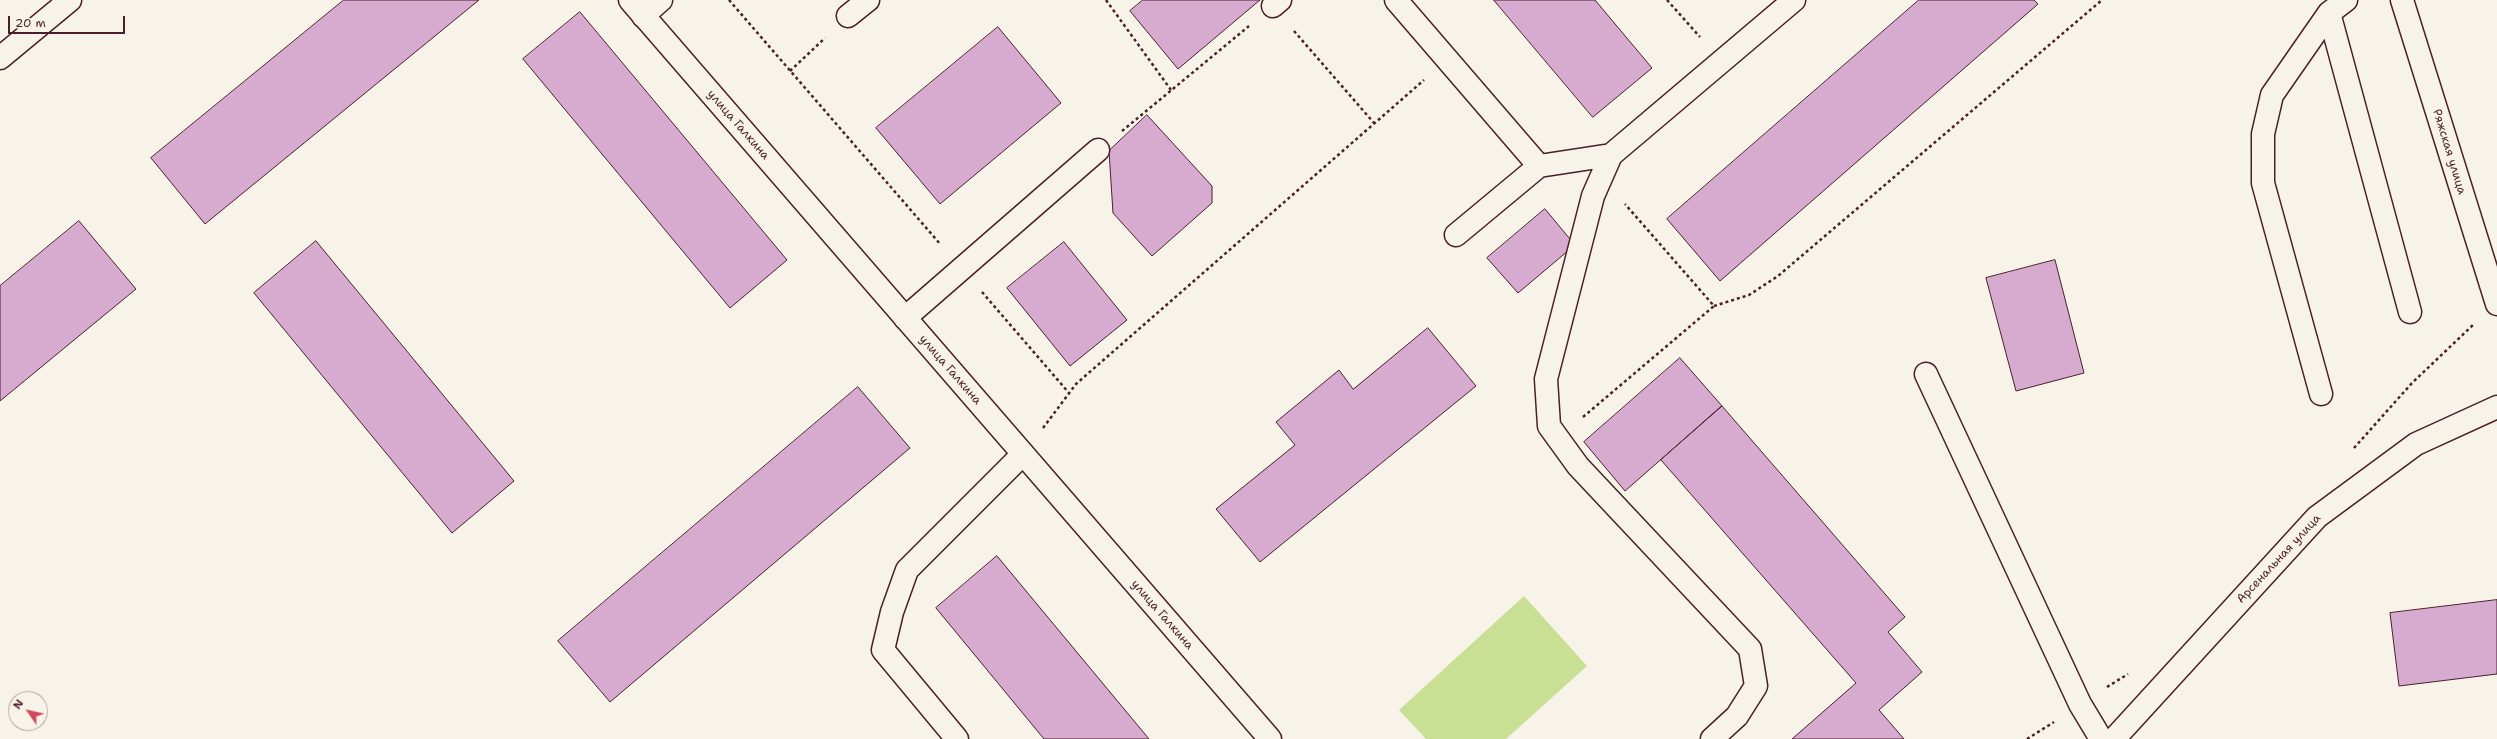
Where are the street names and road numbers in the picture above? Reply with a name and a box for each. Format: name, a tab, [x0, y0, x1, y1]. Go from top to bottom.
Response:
street label: улица Галкина	[704, 87, 772, 163]
street label: Ряжская улица	[2429, 108, 2469, 196]
street label: улица Галкина	[916, 332, 984, 408]
street label: Арсенальная улица	[2234, 511, 2324, 607]
street label: улица Галкина	[1128, 577, 1196, 653]

